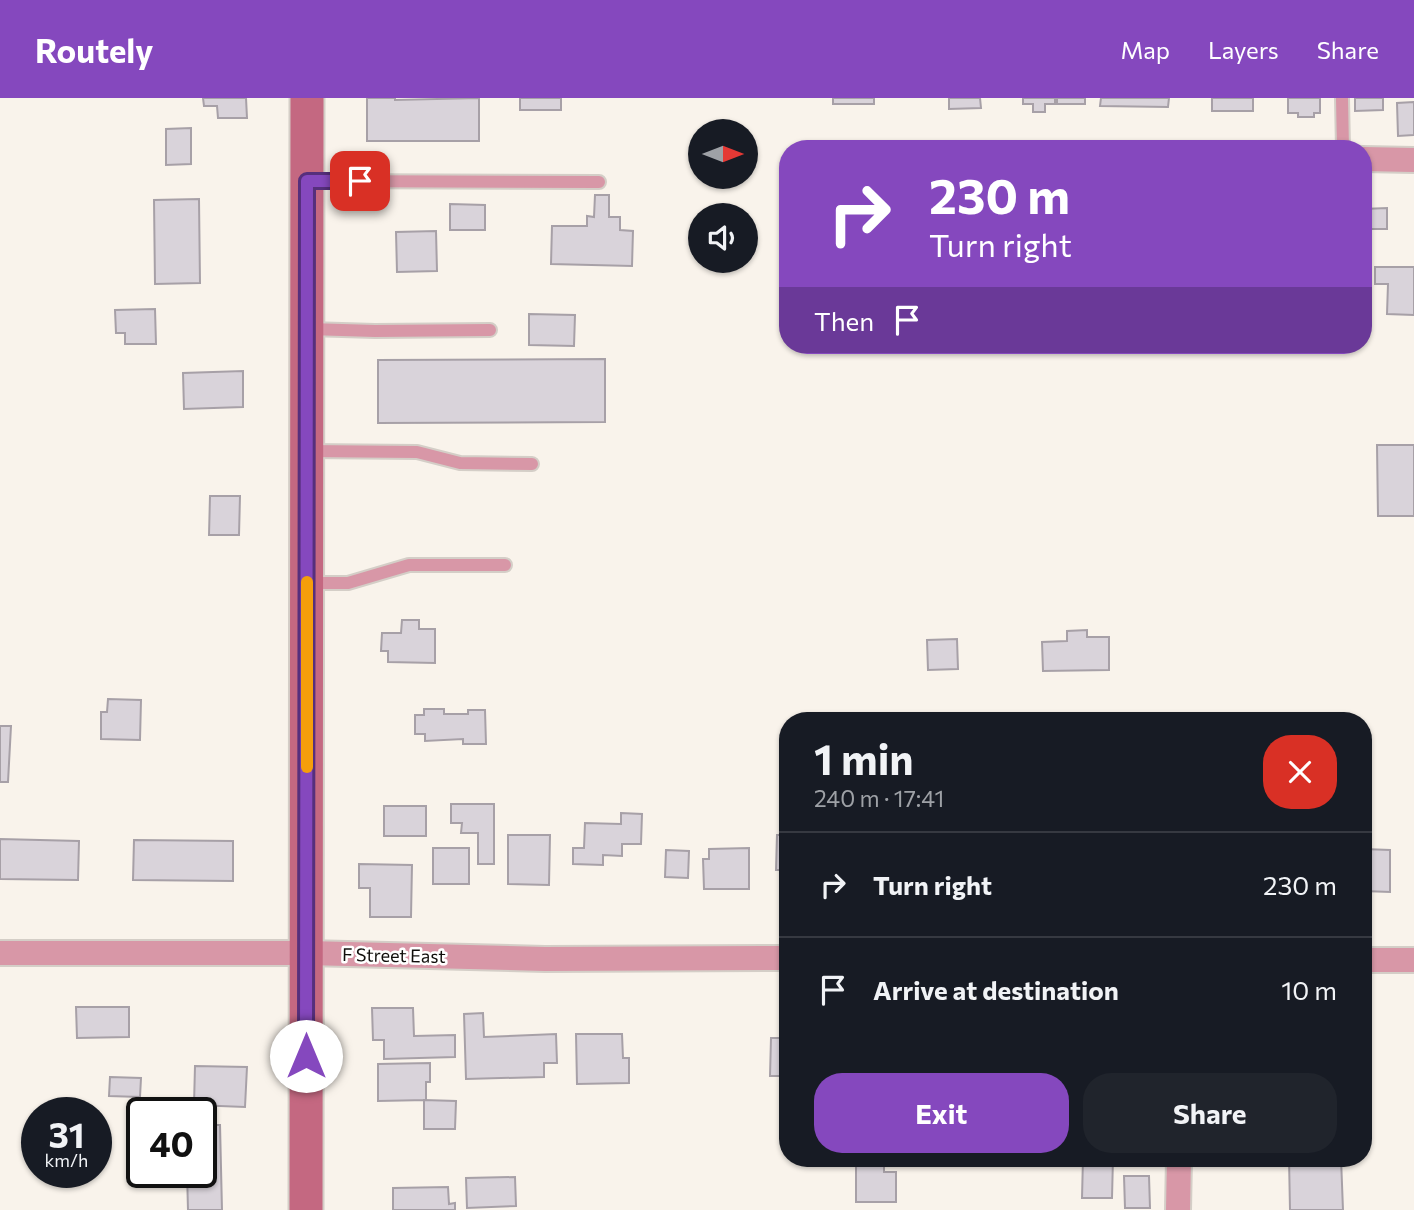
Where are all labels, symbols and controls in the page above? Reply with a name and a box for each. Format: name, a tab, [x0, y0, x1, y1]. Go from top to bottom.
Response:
text: Routely	[35, 29, 153, 70]
text: Map	[1121, 35, 1170, 64]
text: Layers	[1208, 35, 1279, 64]
text: Share	[1317, 35, 1379, 64]
north arrow	[688, 119, 758, 189]
map controls	[688, 119, 758, 273]
pin	[330, 151, 390, 211]
icon: arrive	[341, 162, 379, 200]
text: 230 m	[929, 164, 1070, 224]
icon: right	[814, 168, 905, 259]
button: sound	[688, 203, 758, 273]
text: Turn right	[929, 224, 1072, 264]
icon: arrive	[888, 301, 926, 339]
text: Then	[814, 305, 874, 336]
text: 1 min	[814, 732, 914, 784]
button: close	[1263, 735, 1337, 809]
text: 240 m · 17:41	[814, 784, 944, 812]
icon: right	[814, 866, 852, 904]
text: Turn right	[873, 869, 992, 900]
text: 230 m	[1263, 869, 1337, 900]
street label: F Street East	[342, 943, 446, 967]
icon: arrive	[814, 971, 852, 1009]
text: Arrive at destination	[873, 974, 1119, 1005]
text: 10 m	[1281, 974, 1337, 1005]
position arrow	[269, 1019, 343, 1093]
button: Exit	[814, 1073, 1069, 1153]
button: Share	[1083, 1073, 1337, 1153]
speed limit sign: 40	[126, 1097, 217, 1188]
text: 31	[48, 1112, 85, 1155]
text: km/h	[45, 1149, 88, 1171]

